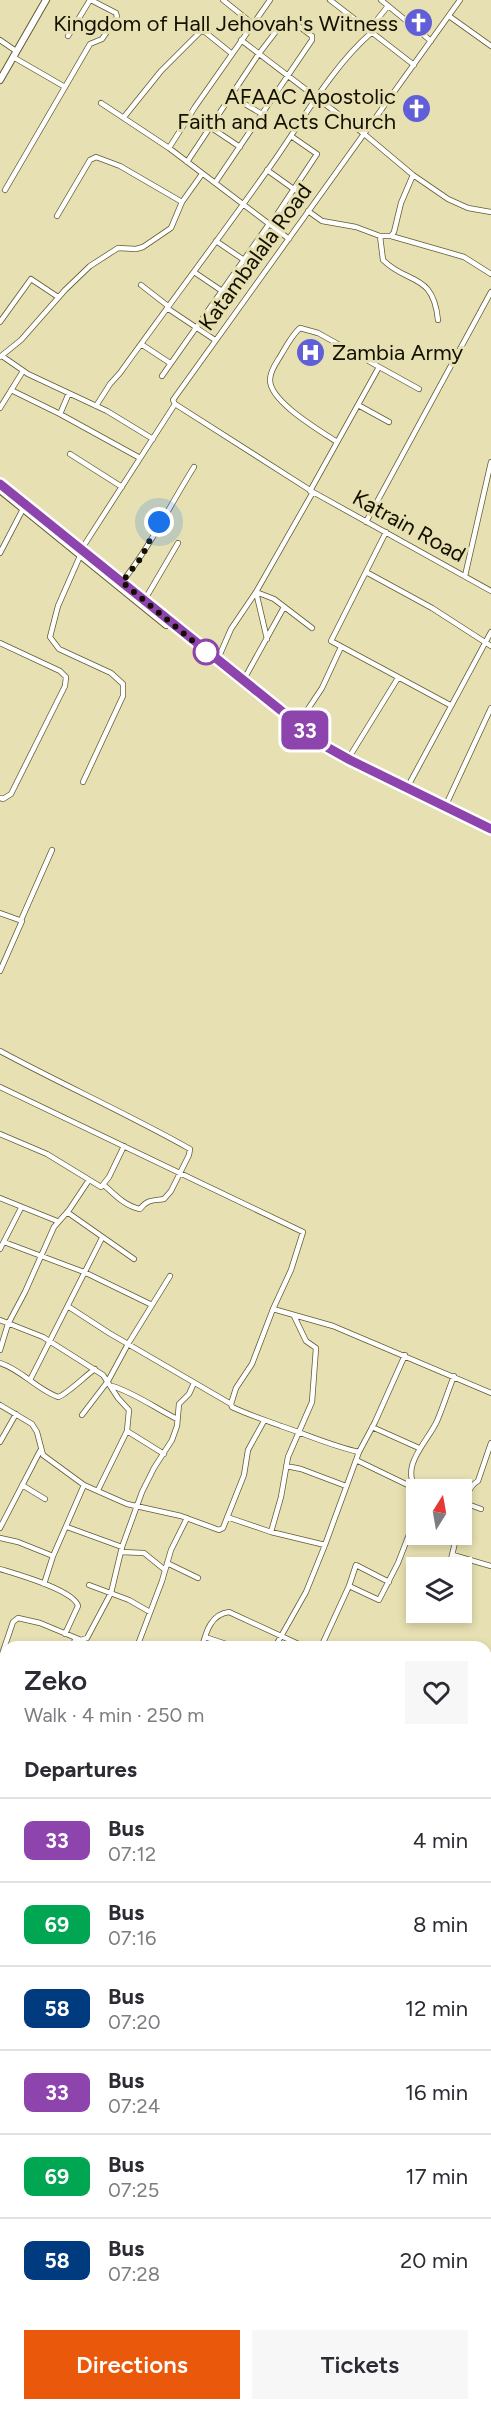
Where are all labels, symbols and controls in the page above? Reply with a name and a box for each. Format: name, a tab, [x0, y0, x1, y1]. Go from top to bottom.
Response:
church icon: Kingdom of Hall Jehovah's Witness	[403, 7, 435, 39]
place label: Kingdom of Hall Jehovah's Witness	[53, 10, 398, 37]
place label: AFAAC Apostolic Faith and Acts Church	[177, 83, 396, 135]
church icon: AFAAC Apostolic Faith and Acts Church	[401, 93, 433, 125]
street label: Katambalala Road	[193, 178, 317, 336]
hospital icon: Zambia Army	[295, 336, 327, 368]
place label: Zambia Army	[332, 339, 464, 366]
street label: Katrain Road	[348, 484, 470, 568]
your location	[144, 507, 174, 537]
unlabelled marker	[193, 639, 219, 665]
line badge: 33	[278, 710, 332, 750]
text: 33	[293, 718, 317, 743]
north arrow	[406, 1479, 472, 1545]
map controls	[406, 1479, 472, 1623]
button: layers	[406, 1557, 472, 1623]
button: heart	[405, 1661, 468, 1724]
text: Zeko	[24, 1663, 87, 1697]
text: Walk · 4 min · 250 m	[24, 1703, 204, 1727]
text: Departures	[24, 1756, 137, 1783]
text: Bus	[108, 1815, 144, 1842]
text: 4 min	[413, 1827, 468, 1854]
text: 33	[45, 1828, 69, 1853]
text: 07:12	[108, 1842, 156, 1866]
text: Bus	[108, 1899, 144, 1926]
text: 8 min	[413, 1911, 468, 1938]
text: 69	[45, 1912, 69, 1937]
text: 07:16	[108, 1926, 156, 1950]
text: Bus	[108, 1983, 144, 2010]
text: 12 min	[405, 1995, 468, 2022]
text: 58	[44, 1996, 70, 2021]
text: 07:20	[108, 2010, 161, 2034]
text: Bus	[108, 2067, 144, 2094]
text: 16 min	[405, 2079, 468, 2106]
text: 33	[45, 2080, 69, 2105]
text: 07:24	[108, 2094, 160, 2118]
text: Bus	[108, 2151, 144, 2178]
text: 17 min	[406, 2163, 468, 2190]
text: 69	[45, 2164, 69, 2189]
text: 07:25	[108, 2178, 159, 2202]
text: Bus	[108, 2235, 144, 2262]
text: 20 min	[400, 2247, 468, 2274]
text: 58	[44, 2248, 70, 2273]
text: 07:28	[108, 2262, 160, 2286]
button: Directions	[24, 2330, 240, 2399]
button: Tickets	[252, 2330, 468, 2399]

